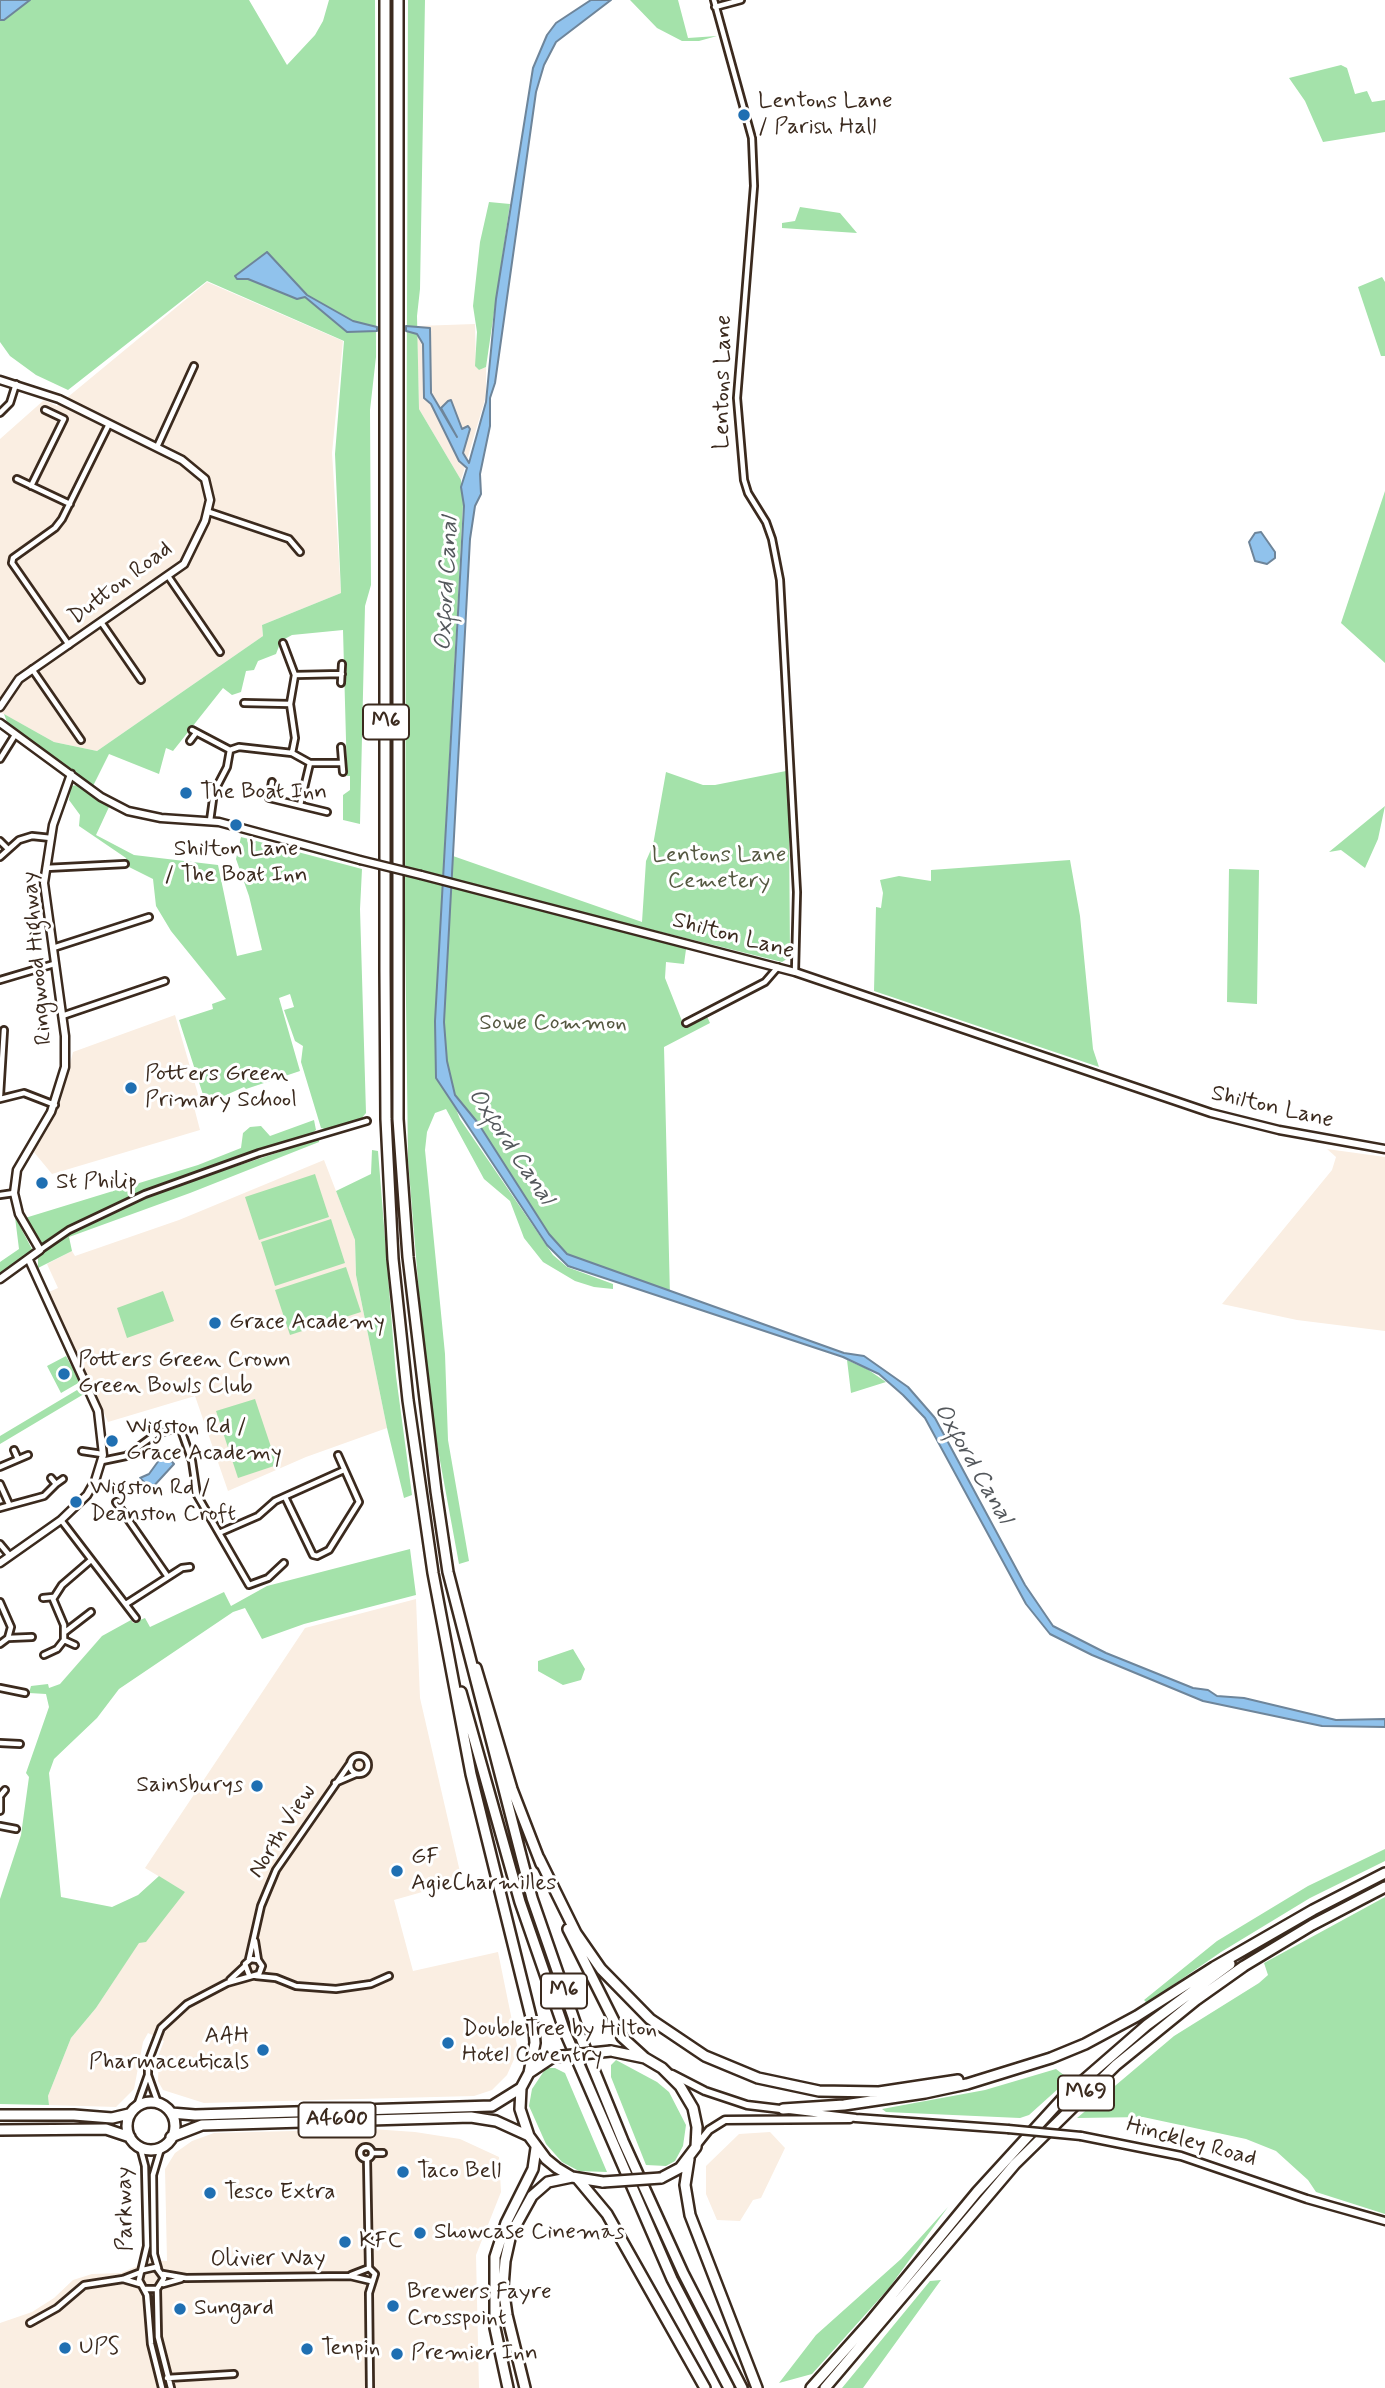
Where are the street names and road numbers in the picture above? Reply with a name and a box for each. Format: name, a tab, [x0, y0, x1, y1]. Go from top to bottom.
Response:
street label: Lentons Lane	[709, 314, 739, 450]
street label: Dutton Road	[64, 536, 178, 632]
road number: M6	[363, 704, 409, 740]
street label: Ringwood Highway	[17, 870, 59, 1046]
street label: Shilton Lane	[669, 908, 797, 966]
street label: Shilton Lane	[1208, 1081, 1336, 1135]
street label: North View	[243, 1780, 323, 1884]
road number: M6	[541, 1974, 587, 2008]
road number: M69	[1058, 2076, 1114, 2110]
road number: A4600	[298, 2102, 376, 2138]
street label: Hinckley Road	[1123, 2112, 1259, 2174]
street label: Parkway	[111, 2166, 141, 2252]
street label: Olivier Way	[210, 2245, 326, 2275]

